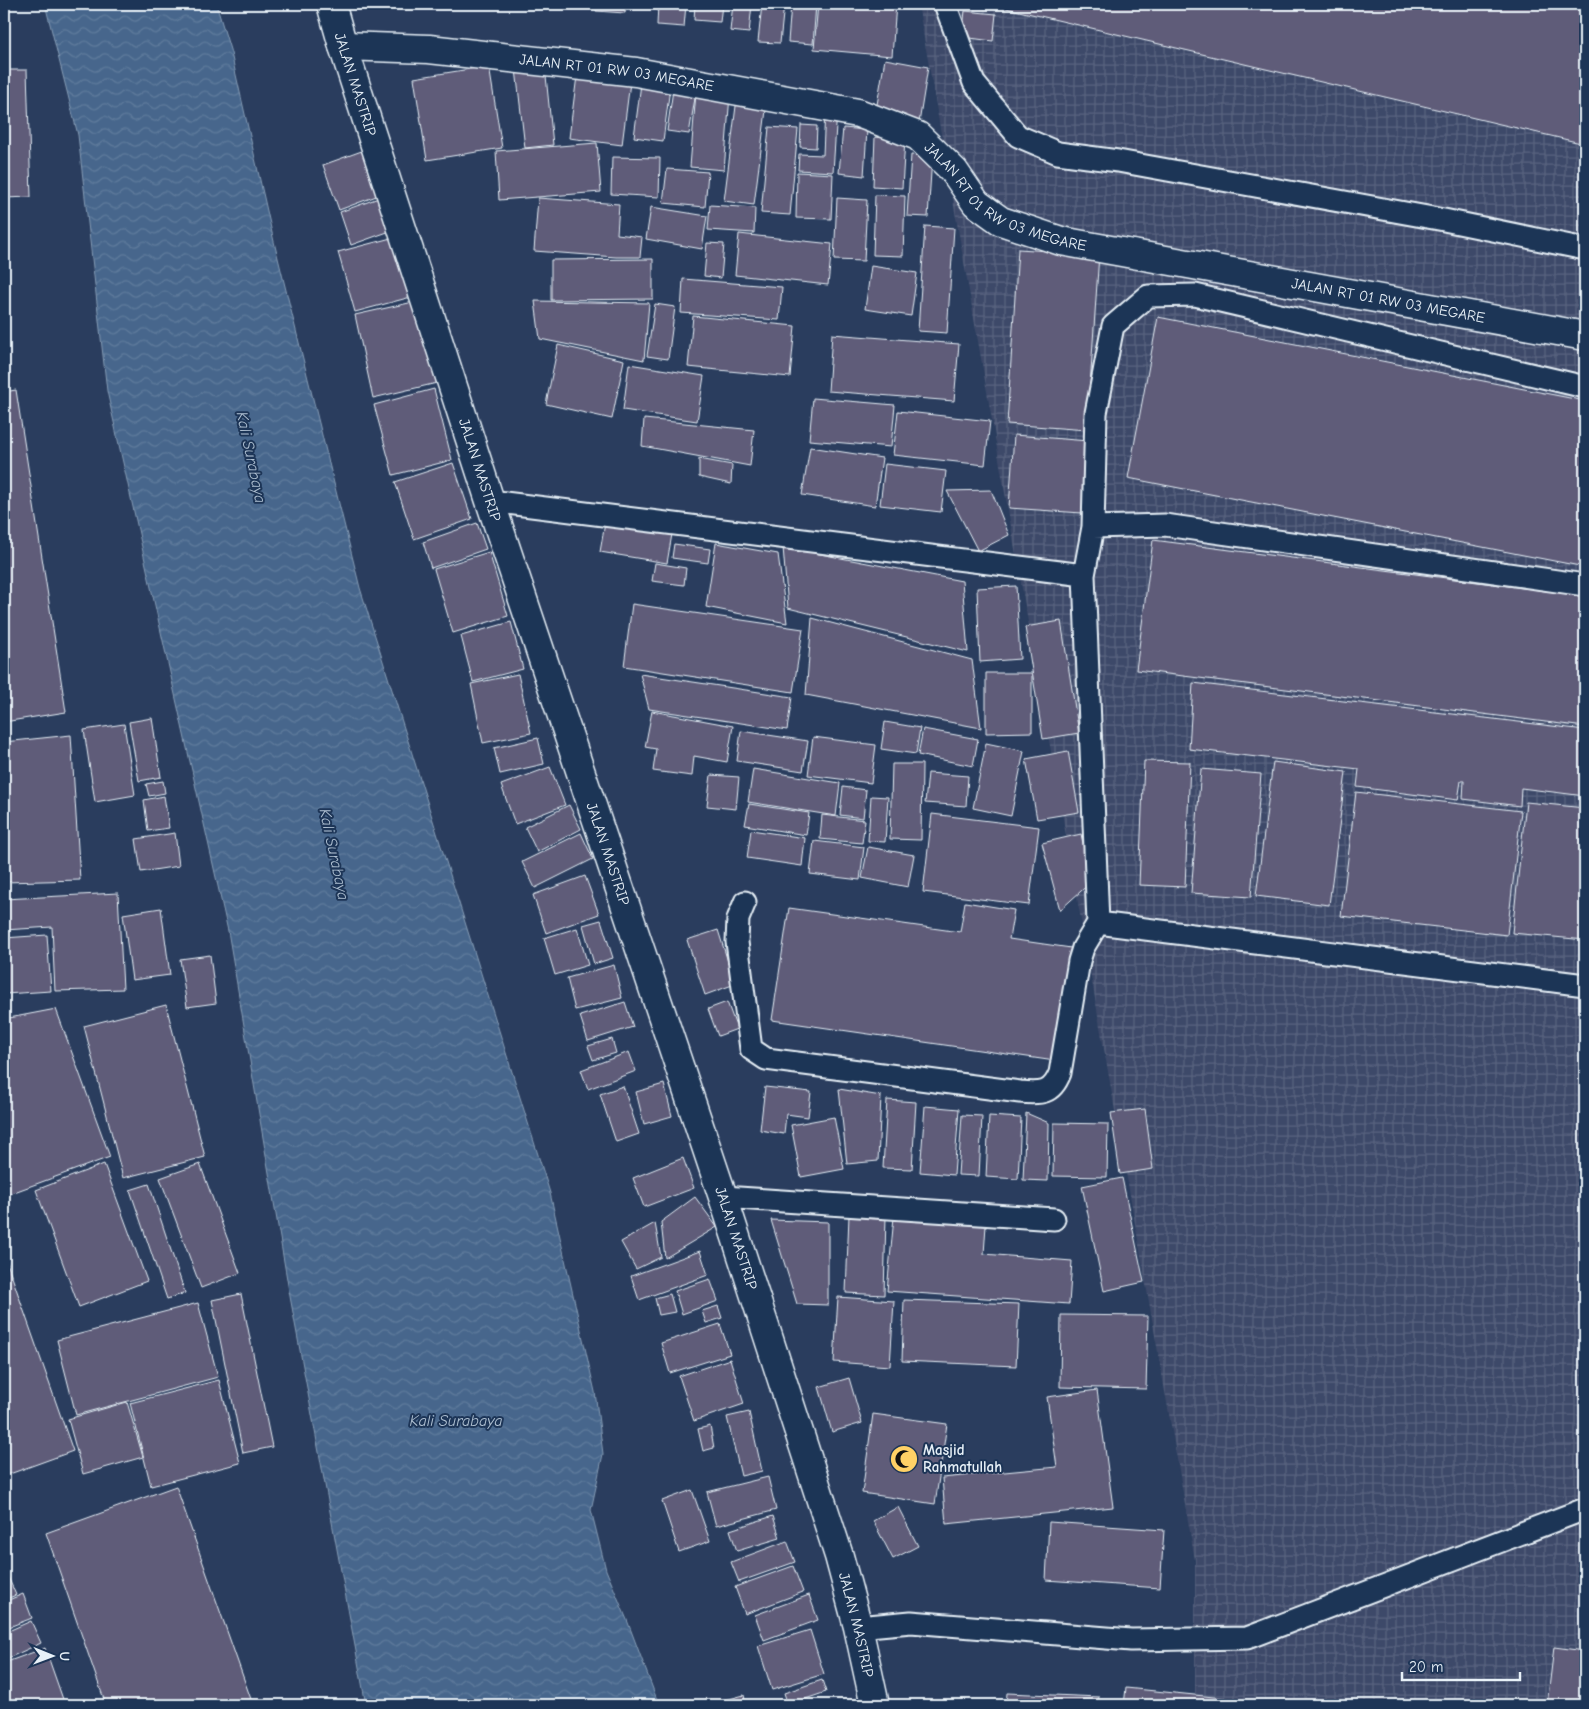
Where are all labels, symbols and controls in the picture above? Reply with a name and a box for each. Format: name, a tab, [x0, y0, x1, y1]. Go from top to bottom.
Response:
street label: JALAN MASTRIP	[331, 31, 381, 139]
street label: JALAN RT 01 RW 03 MEGARE	[518, 50, 715, 95]
street label: JALAN RT 01 RW 03 MEGARE	[921, 138, 1088, 254]
street label: JALAN RT 01 RW 03 MEGARE	[1290, 274, 1486, 327]
water label: Kali Surabaya	[233, 410, 269, 505]
street label: JALAN MASTRIP	[455, 416, 505, 524]
street label: JALAN MASTRIP	[583, 800, 634, 908]
water label: Kali Surabaya	[316, 807, 352, 902]
street label: JALAN MASTRIP	[711, 1184, 762, 1293]
water label: Kali Surabaya	[410, 1412, 503, 1430]
place label: Masjid Rahmatullah	[923, 1441, 1002, 1476]
mosque icon: Masjid Rahmatullah	[889, 1444, 919, 1474]
street label: JALAN MASTRIP	[835, 1570, 878, 1679]
north arrow	[28, 1632, 78, 1682]
scale bar	[1402, 1649, 1519, 1681]
text: U	[56, 1651, 73, 1661]
text: 20 m	[1409, 1658, 1443, 1676]

